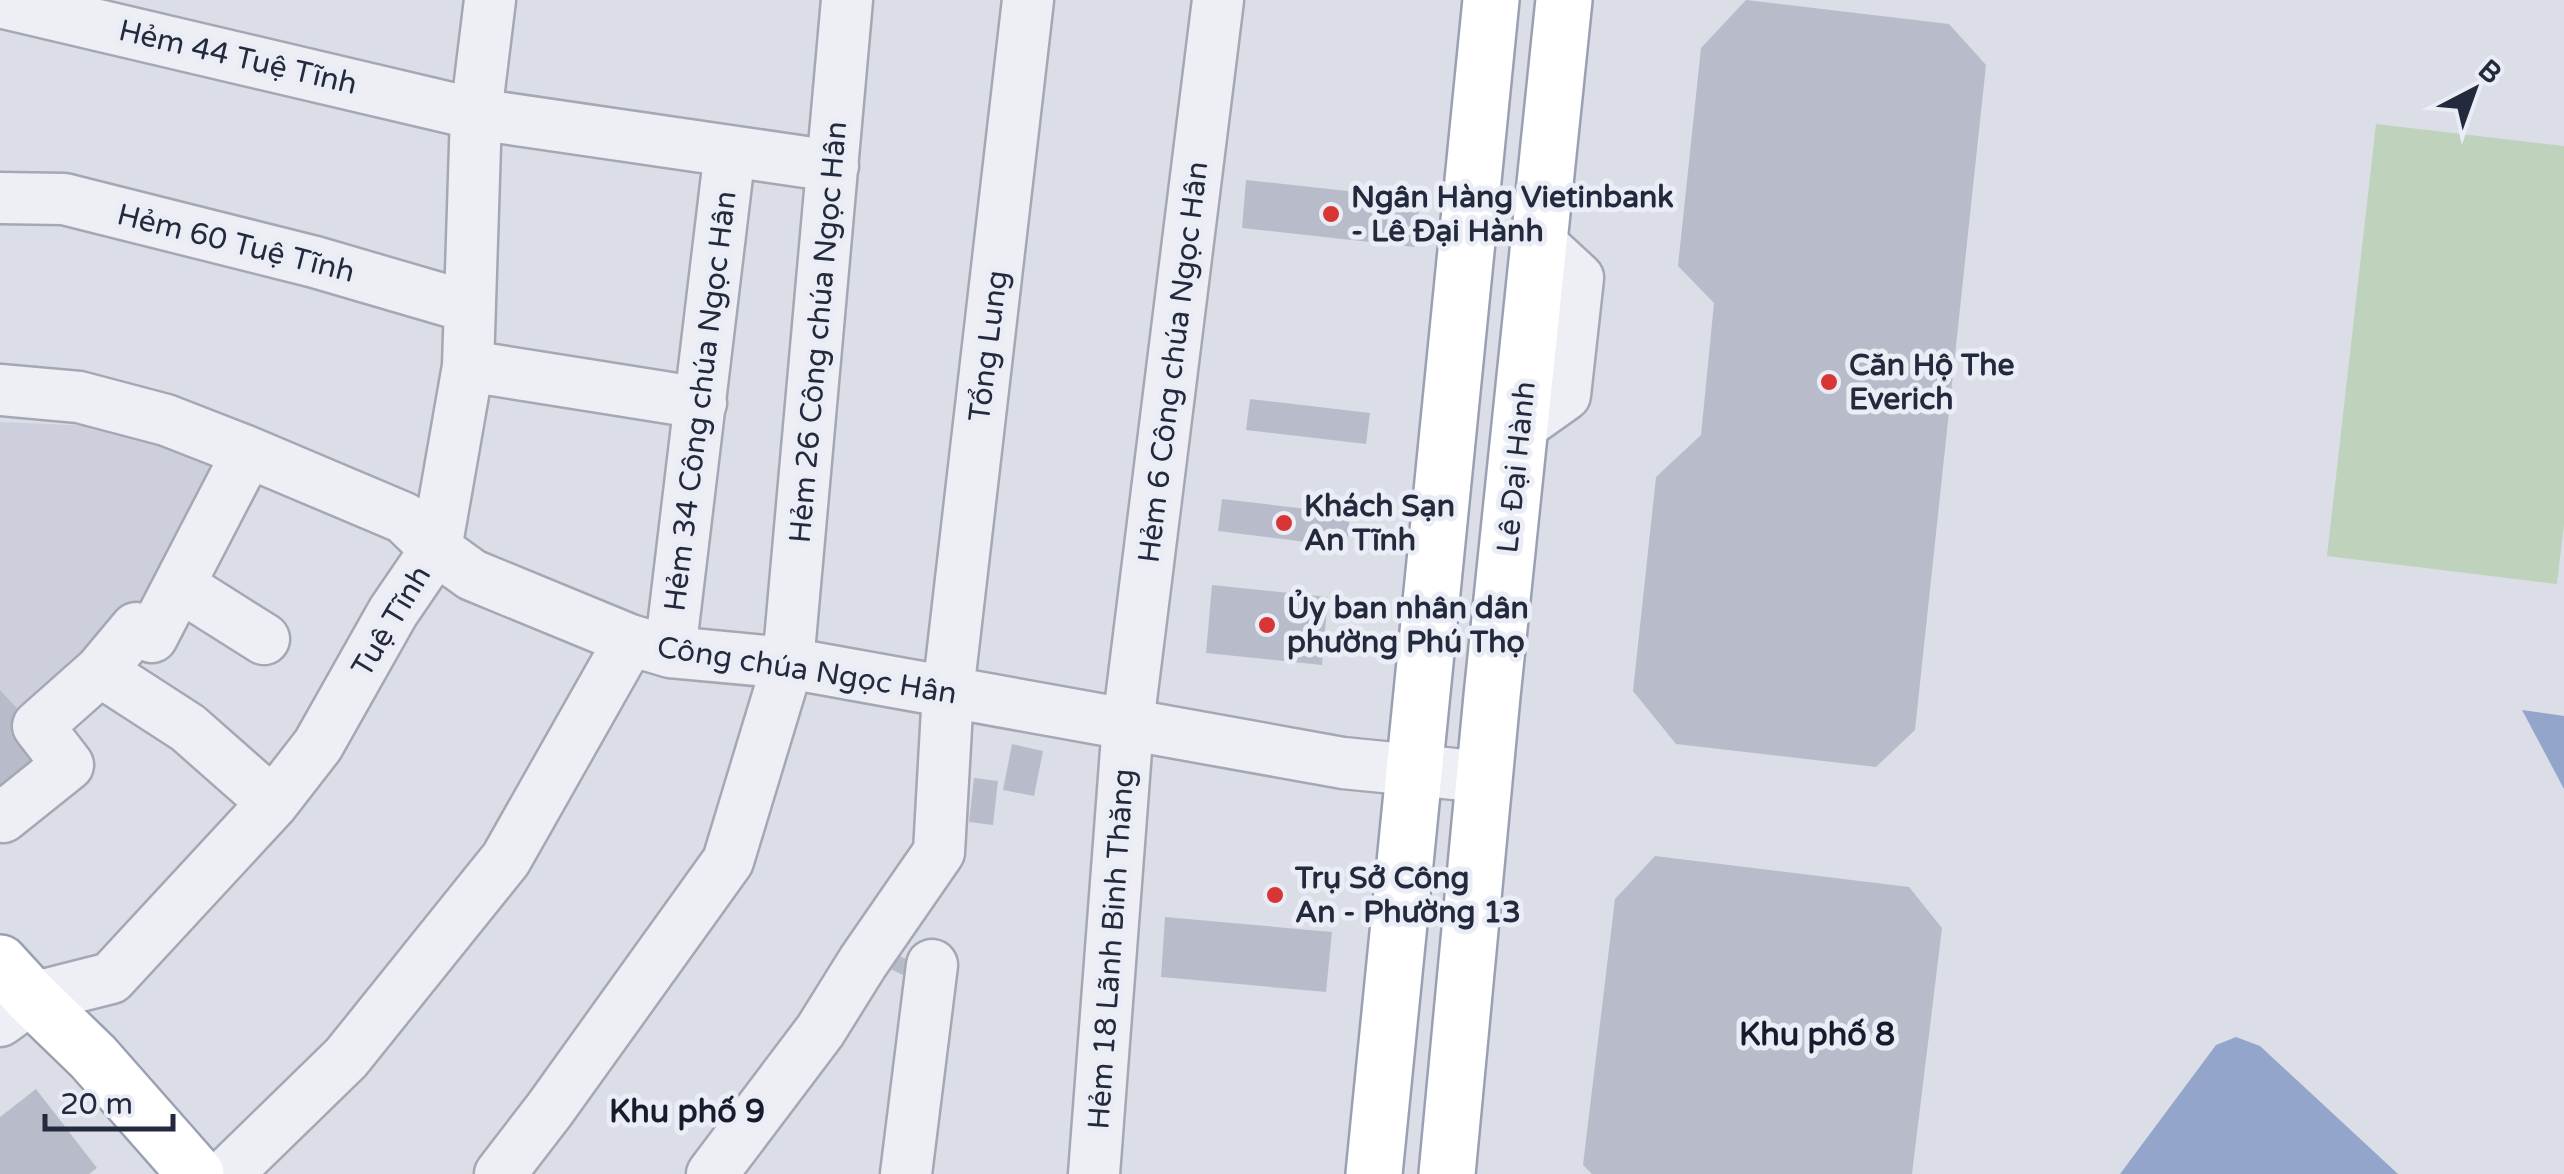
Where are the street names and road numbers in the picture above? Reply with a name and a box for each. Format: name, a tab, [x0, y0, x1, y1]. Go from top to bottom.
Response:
street label: Hẻm 44 Tuệ Tĩnh	[115, 12, 361, 103]
street label: Hẻm 26 Công chúa Ngọc Hân	[782, 120, 855, 544]
street label: Hẻm 6 Công chúa Ngọc Hân	[1130, 159, 1216, 565]
street label: Hẻm 34 Công chúa Ngọc Hân	[656, 189, 745, 613]
street label: Hẻm 60 Tuệ Tĩnh	[113, 196, 358, 291]
street label: Tổng Lung	[961, 268, 1016, 424]
street label: Lê Đại Hành	[1489, 379, 1544, 555]
street label: Tuệ Tĩnh	[344, 559, 439, 684]
street label: Công chúa Ngọc Hân	[654, 629, 959, 712]
street label: Hẻm 18 Lãnh Binh Thăng	[1080, 768, 1143, 1131]

